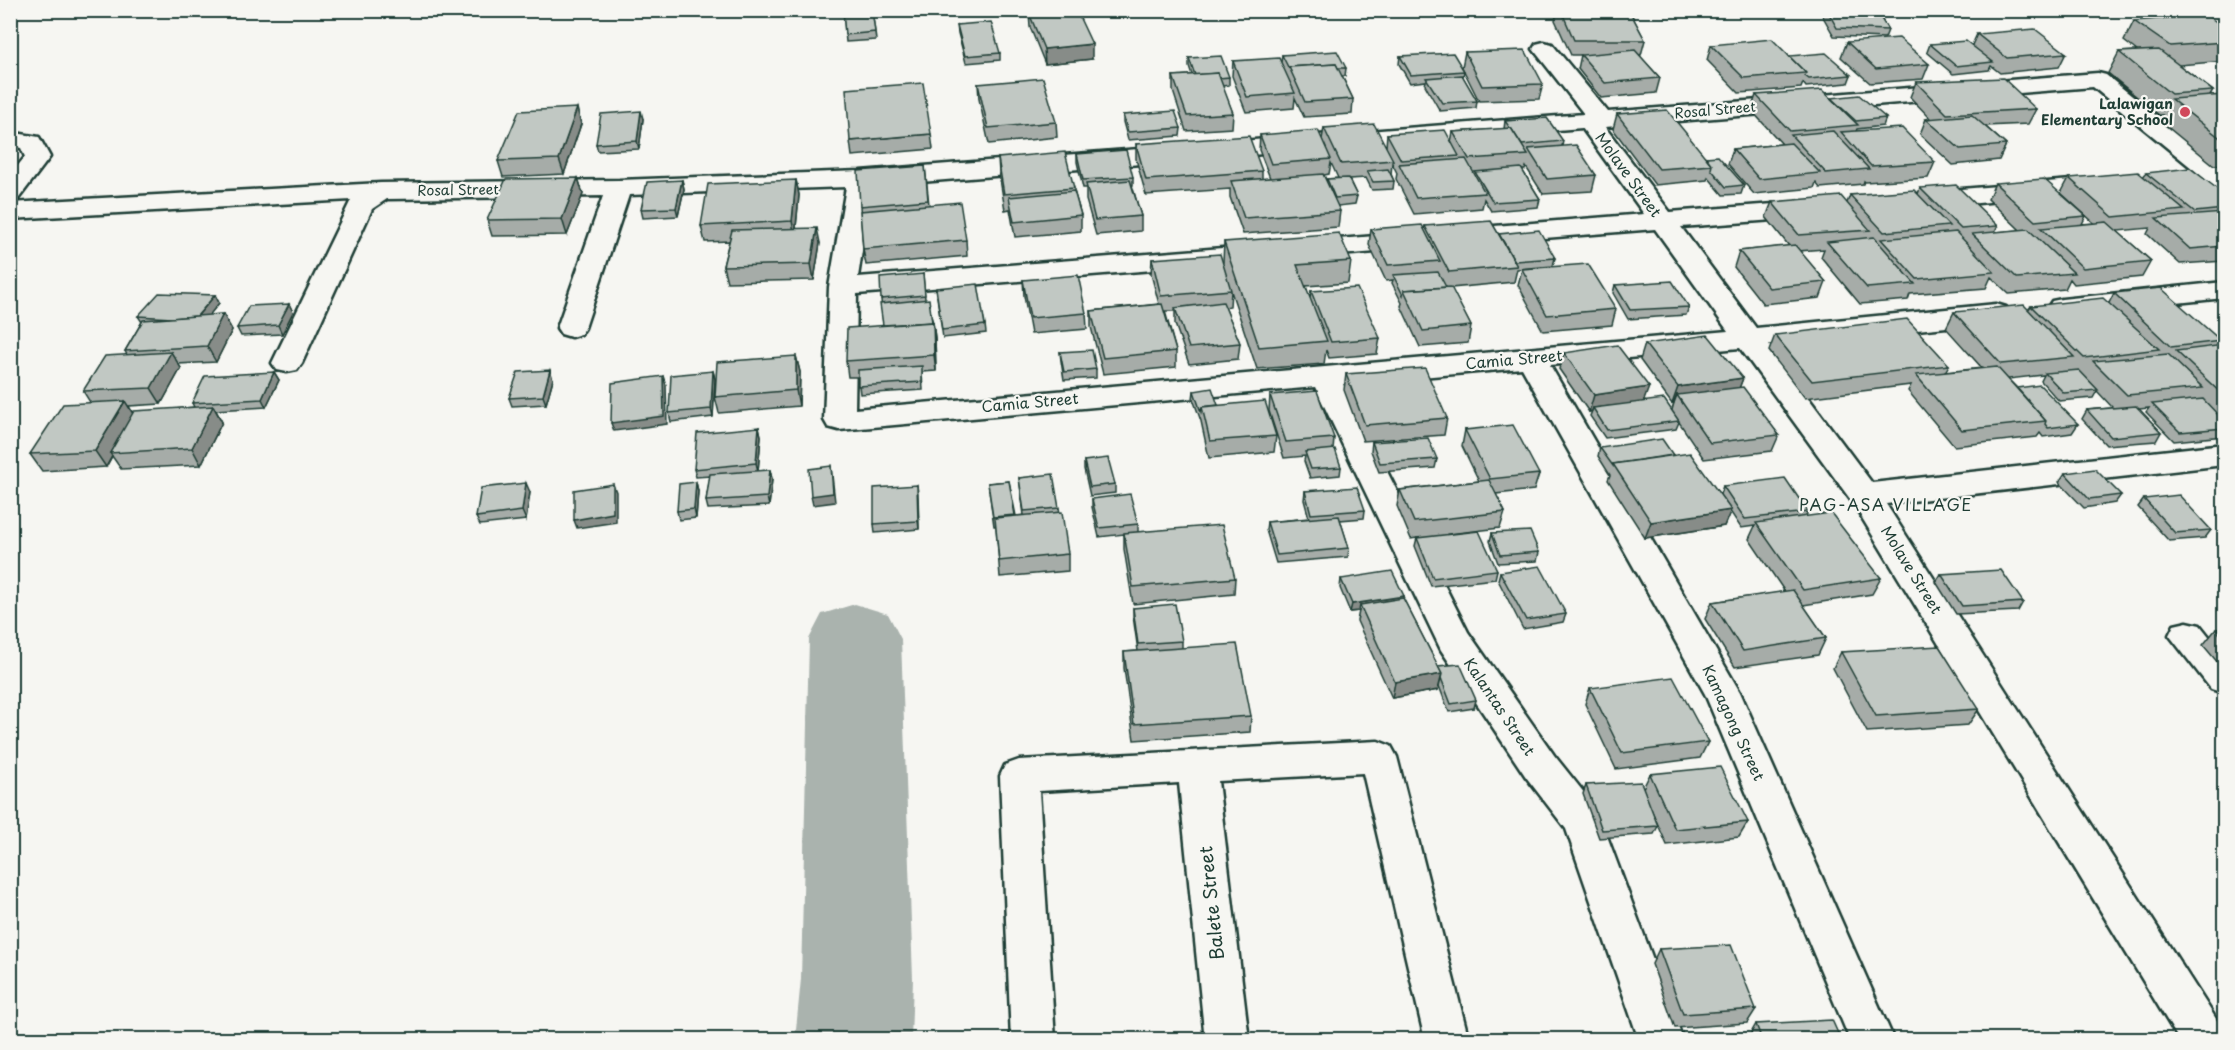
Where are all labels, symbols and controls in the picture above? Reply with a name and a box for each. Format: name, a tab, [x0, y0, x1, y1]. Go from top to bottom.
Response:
place label: Lalawigan Elementary School	[2041, 93, 2173, 130]
street label: Rosal Street	[1673, 95, 1756, 124]
marker: Lalawigan Elementary School	[2178, 105, 2192, 119]
street label: Molave Street	[1590, 127, 1668, 221]
street label: Rosal Street	[417, 178, 499, 201]
street label: Camia Street	[1464, 343, 1563, 374]
street label: Camia Street	[980, 386, 1079, 417]
district label: PAG-ASA VILLAGE	[1799, 492, 1973, 516]
street label: Molave Street	[1876, 521, 1949, 618]
street label: Kalantas Street	[1459, 653, 1542, 760]
street label: Kamagong Street	[1697, 661, 1771, 784]
street label: Balete Street	[1191, 845, 1230, 961]

